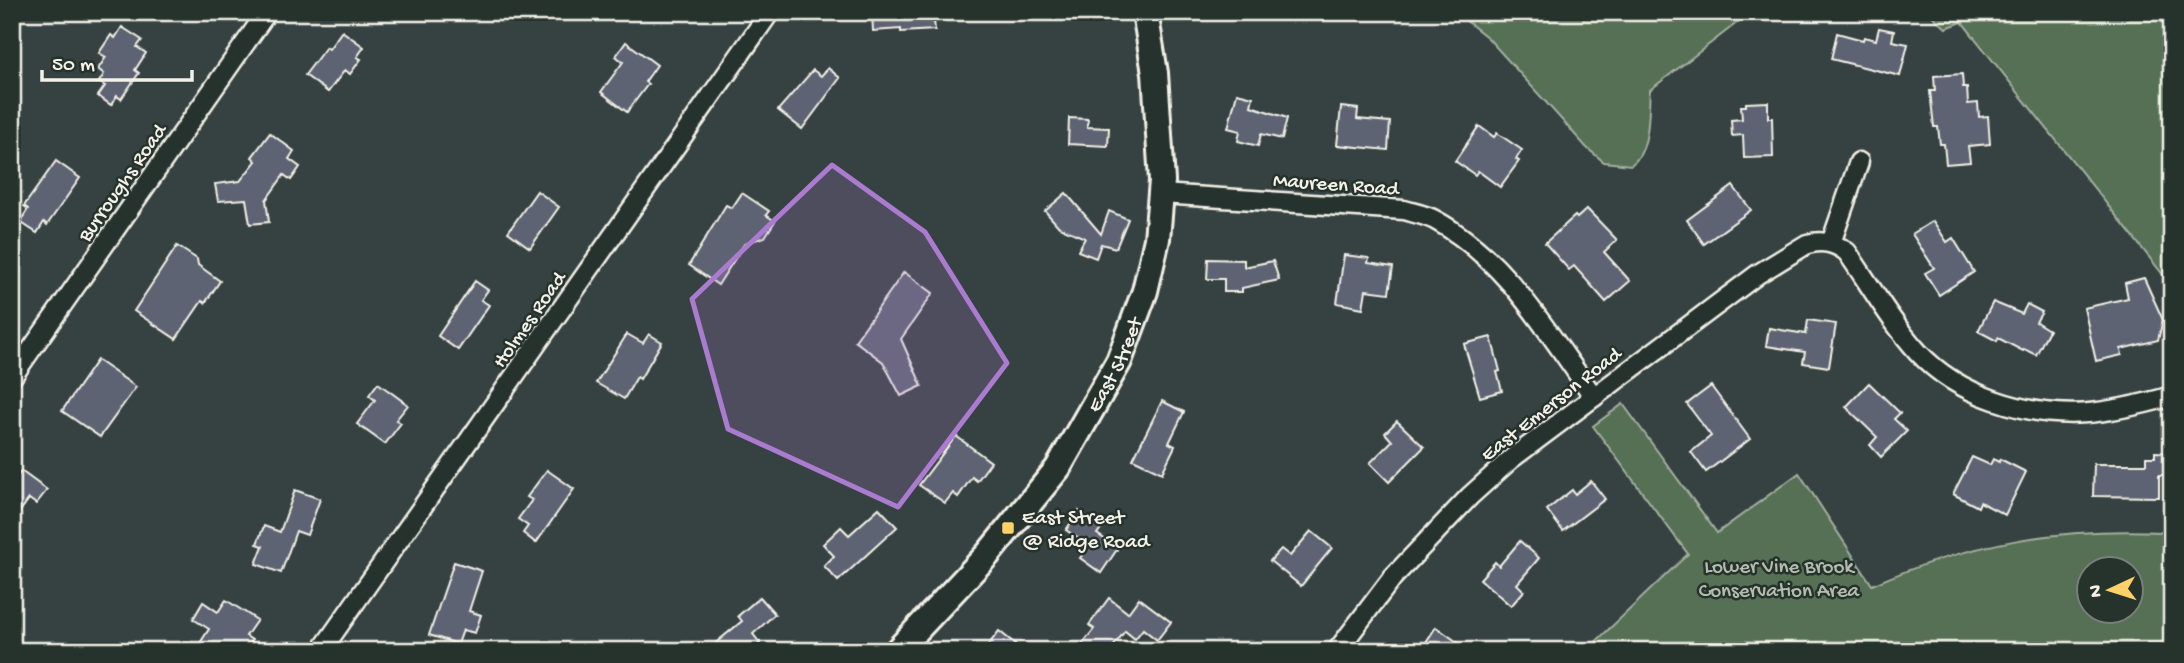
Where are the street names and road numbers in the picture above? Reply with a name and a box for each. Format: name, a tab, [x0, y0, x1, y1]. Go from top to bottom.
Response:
street label: Burroughs Road	[73, 119, 175, 249]
street label: Maureen Road	[1272, 170, 1401, 203]
street label: Holmes Road	[489, 267, 574, 374]
street label: East Street	[1083, 312, 1151, 418]
street label: East Emerson Road	[1477, 342, 1629, 468]

